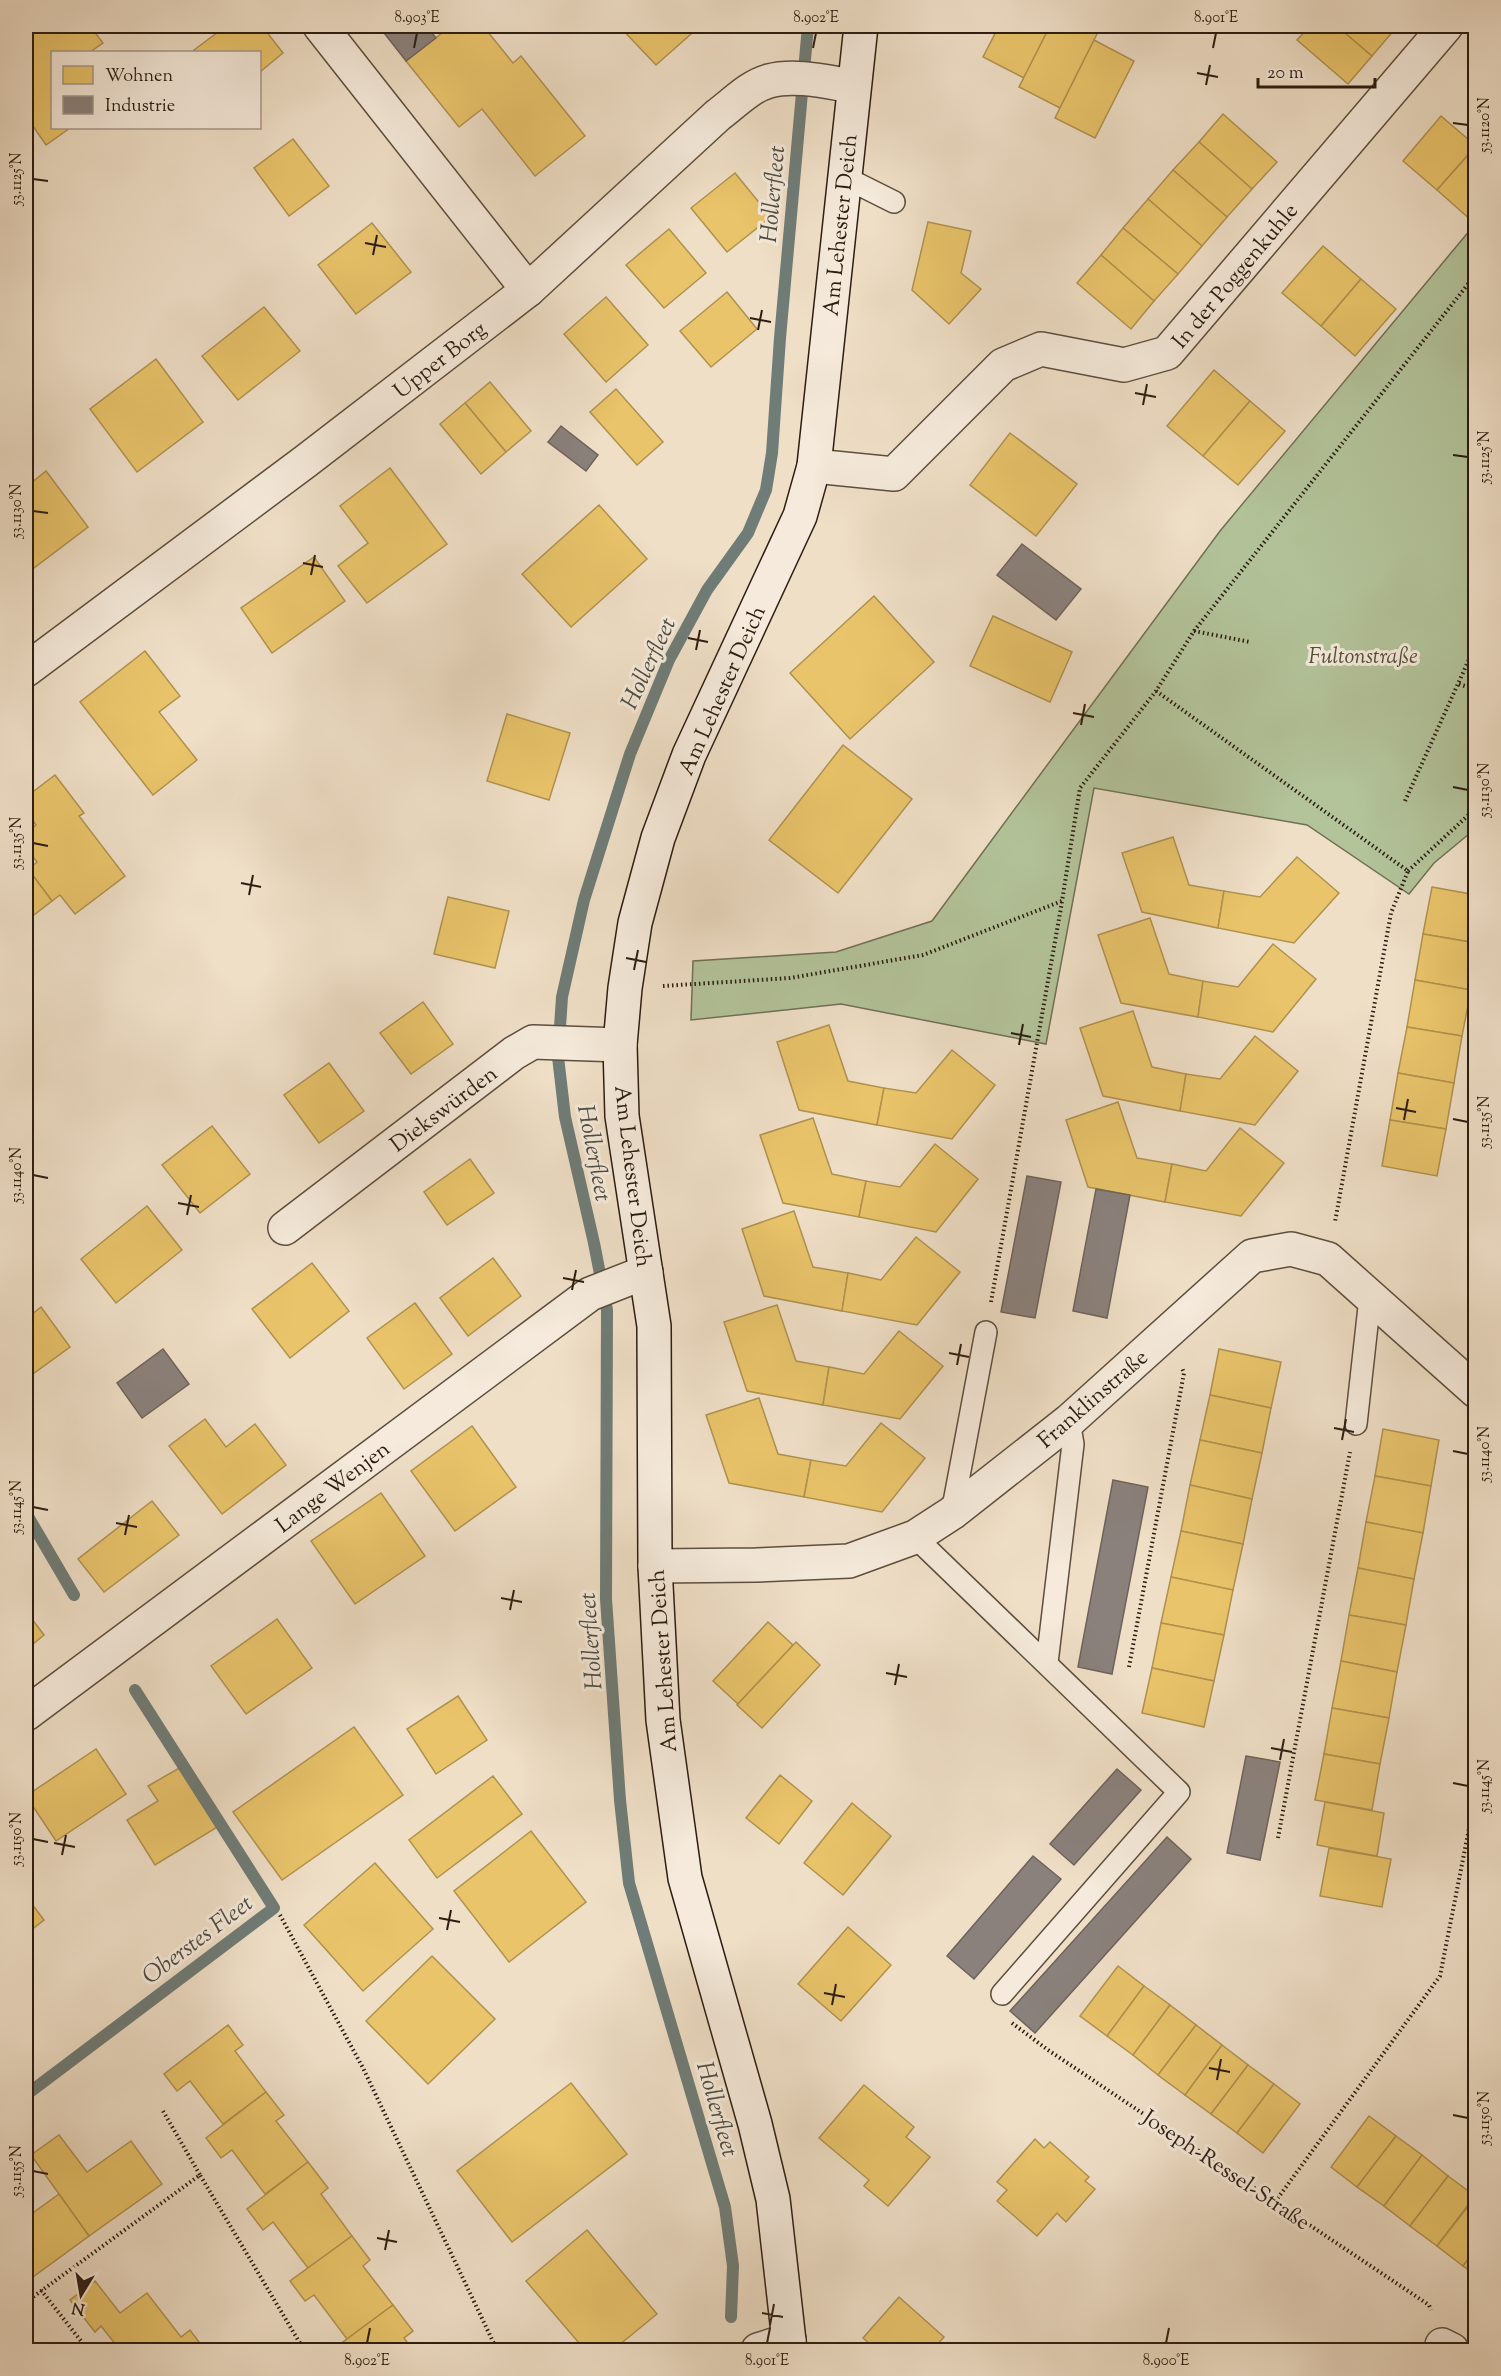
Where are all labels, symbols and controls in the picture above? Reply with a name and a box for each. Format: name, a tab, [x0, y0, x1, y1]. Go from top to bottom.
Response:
text: 8.903°E	[395, 8, 439, 29]
text: 8.902°E	[793, 8, 839, 29]
text: 8.901°E	[1194, 8, 1238, 29]
legend	[51, 51, 261, 129]
scale bar	[1258, 51, 1375, 89]
text: 20 m	[1267, 61, 1304, 87]
text: Wohnen	[105, 64, 173, 90]
text: Industrie	[105, 94, 175, 120]
text: 53.1120°N	[1475, 97, 1496, 154]
street label: Am Lehester Deich	[817, 133, 867, 318]
water label: Hollerfleet	[753, 144, 795, 244]
text: 53.1125°N	[7, 152, 28, 207]
street label: In der Poggenkuhle	[1166, 197, 1307, 357]
street label: Upper Borg	[388, 315, 494, 408]
text: 53.1125°N	[1475, 430, 1496, 485]
text: 53.1130°N	[7, 484, 28, 539]
street label: Am Lehester Deich	[672, 601, 776, 781]
water label: Hollerfleet	[614, 612, 686, 715]
park label: Fultonstraße	[1308, 642, 1418, 674]
text: 53.1130°N	[1475, 763, 1496, 818]
text: 53.1135°N	[7, 817, 28, 870]
street label: Diekswürden	[384, 1059, 505, 1161]
street label: Am Lehester Deich	[604, 1084, 658, 1269]
text: 53.1135°N	[1475, 1096, 1496, 1149]
water label: Hollerfleet	[567, 1102, 619, 1205]
text: 53.1140°N	[7, 1147, 28, 1204]
street label: Franklinstraße	[1032, 1343, 1156, 1457]
text: 53.1140°N	[1475, 1426, 1496, 1483]
street label: Lange Wenjen	[270, 1435, 398, 1542]
text: 53.1145°N	[7, 1480, 28, 1535]
street label: Am Lehester Deich	[643, 1568, 687, 1753]
water label: Hollerfleet	[572, 1591, 612, 1691]
text: 53.1145°N	[1475, 1759, 1496, 1814]
text: 53.1150°N	[7, 1812, 28, 1867]
water label: Oberstes Fleet	[136, 1888, 261, 1994]
water label: Hollerfleet	[686, 2058, 746, 2161]
text: 53.1150°N	[1475, 2091, 1496, 2146]
street label: Joseph-Ressel-Straße	[1134, 2103, 1316, 2240]
text: 53.1155°N	[7, 2145, 28, 2198]
north arrow	[51, 2265, 111, 2325]
text: N	[70, 2295, 87, 2320]
text: 8.902°E	[344, 2351, 390, 2372]
text: 8.901°E	[745, 2351, 789, 2372]
text: 8.900°E	[1143, 2351, 1189, 2372]

